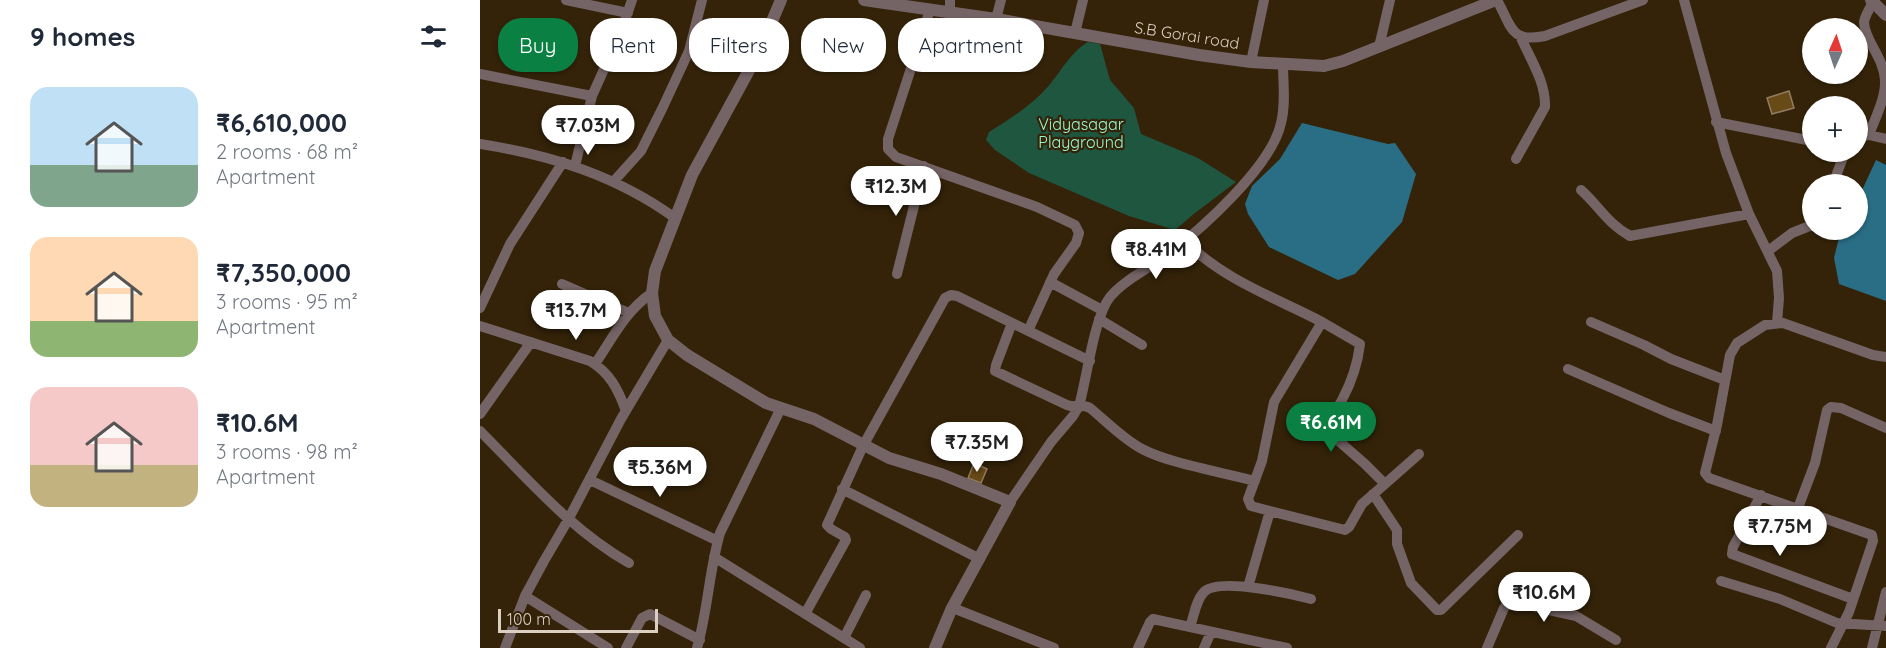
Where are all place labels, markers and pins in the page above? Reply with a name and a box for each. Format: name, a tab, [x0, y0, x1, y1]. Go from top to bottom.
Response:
pin: ₹7.03M	[539, 105, 637, 156]
pin: ₹12.3M	[847, 166, 945, 217]
pin: ₹8.41M	[1107, 229, 1205, 280]
pin: ₹13.7M	[527, 290, 625, 341]
pin: ₹6.61M	[1282, 402, 1380, 453]
pin: ₹7.35M	[928, 422, 1026, 473]
pin: ₹5.36M	[611, 447, 709, 498]
pin: ₹7.75M	[1731, 506, 1829, 557]
pin: ₹10.6M	[1495, 572, 1593, 623]

